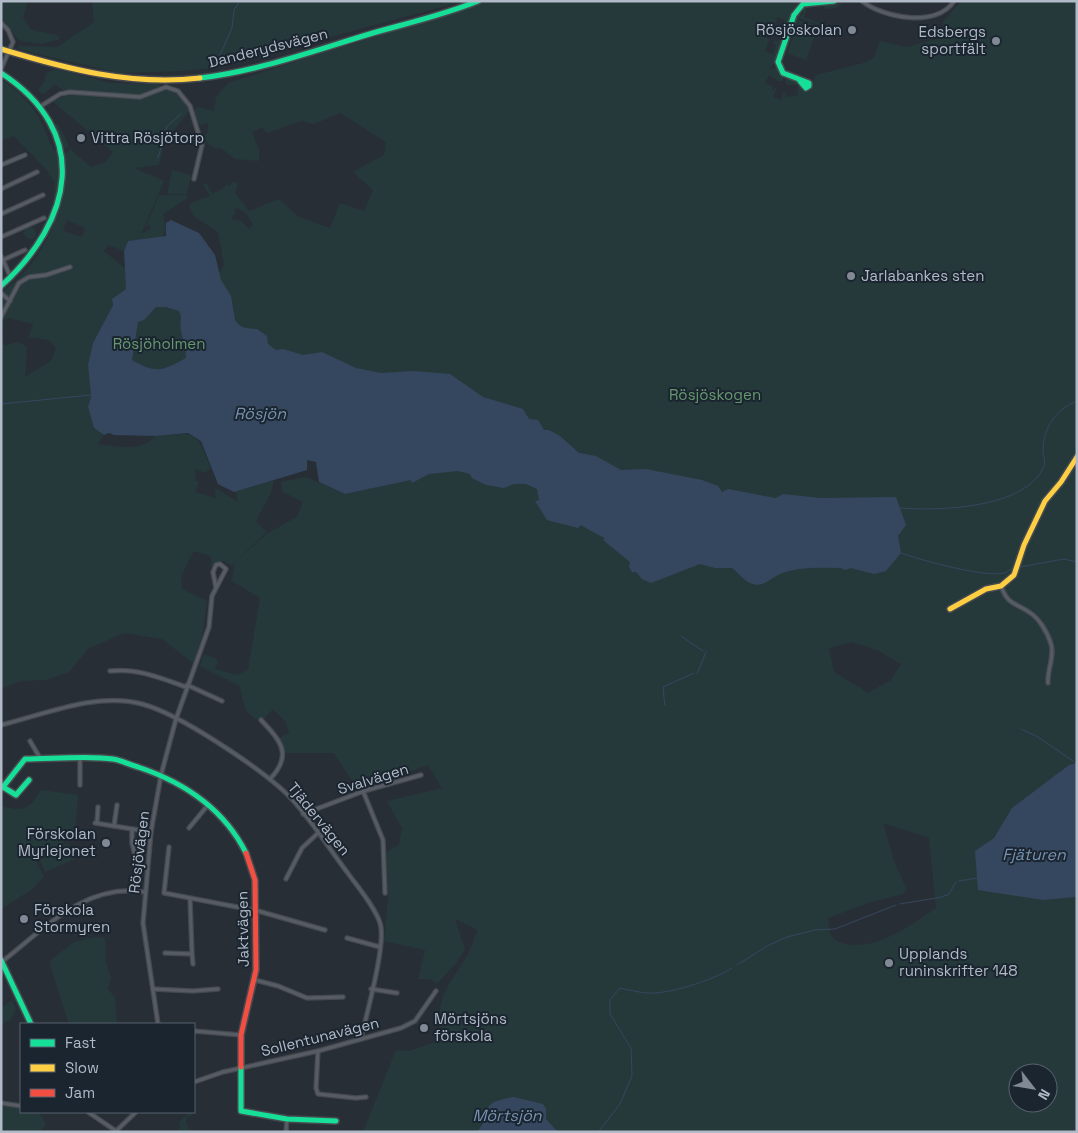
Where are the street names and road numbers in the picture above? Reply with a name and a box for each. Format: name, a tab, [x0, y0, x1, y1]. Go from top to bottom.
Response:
street label: Danderydsvägen	[206, 23, 330, 72]
street label: Svalvägen	[335, 759, 411, 798]
street label: Tjädervägen	[284, 778, 355, 859]
street label: Rösjövägen	[124, 809, 153, 894]
street label: Jaktvägen	[232, 891, 253, 967]
street label: Sollentunavägen	[259, 1013, 381, 1060]

